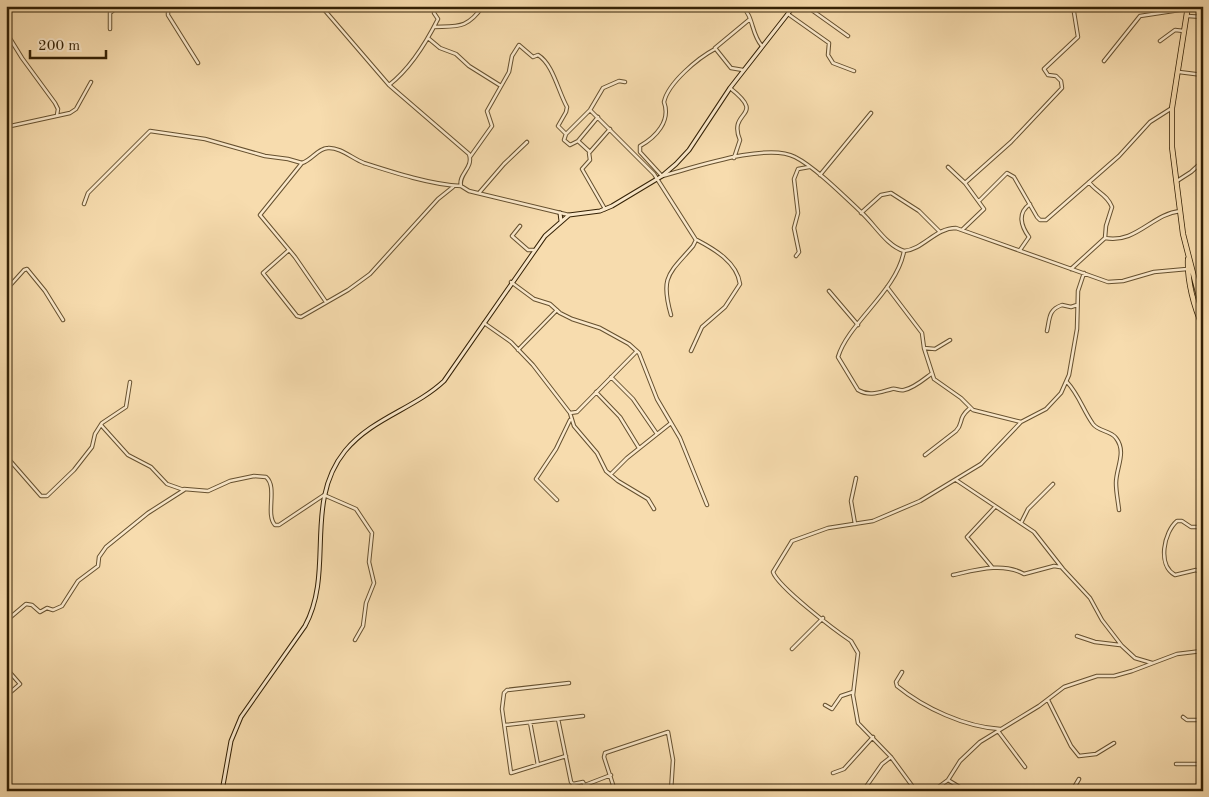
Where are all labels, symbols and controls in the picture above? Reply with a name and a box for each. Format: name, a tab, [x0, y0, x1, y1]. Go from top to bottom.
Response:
scale bar	[30, 28, 106, 60]
text: 200 m	[38, 39, 80, 54]

